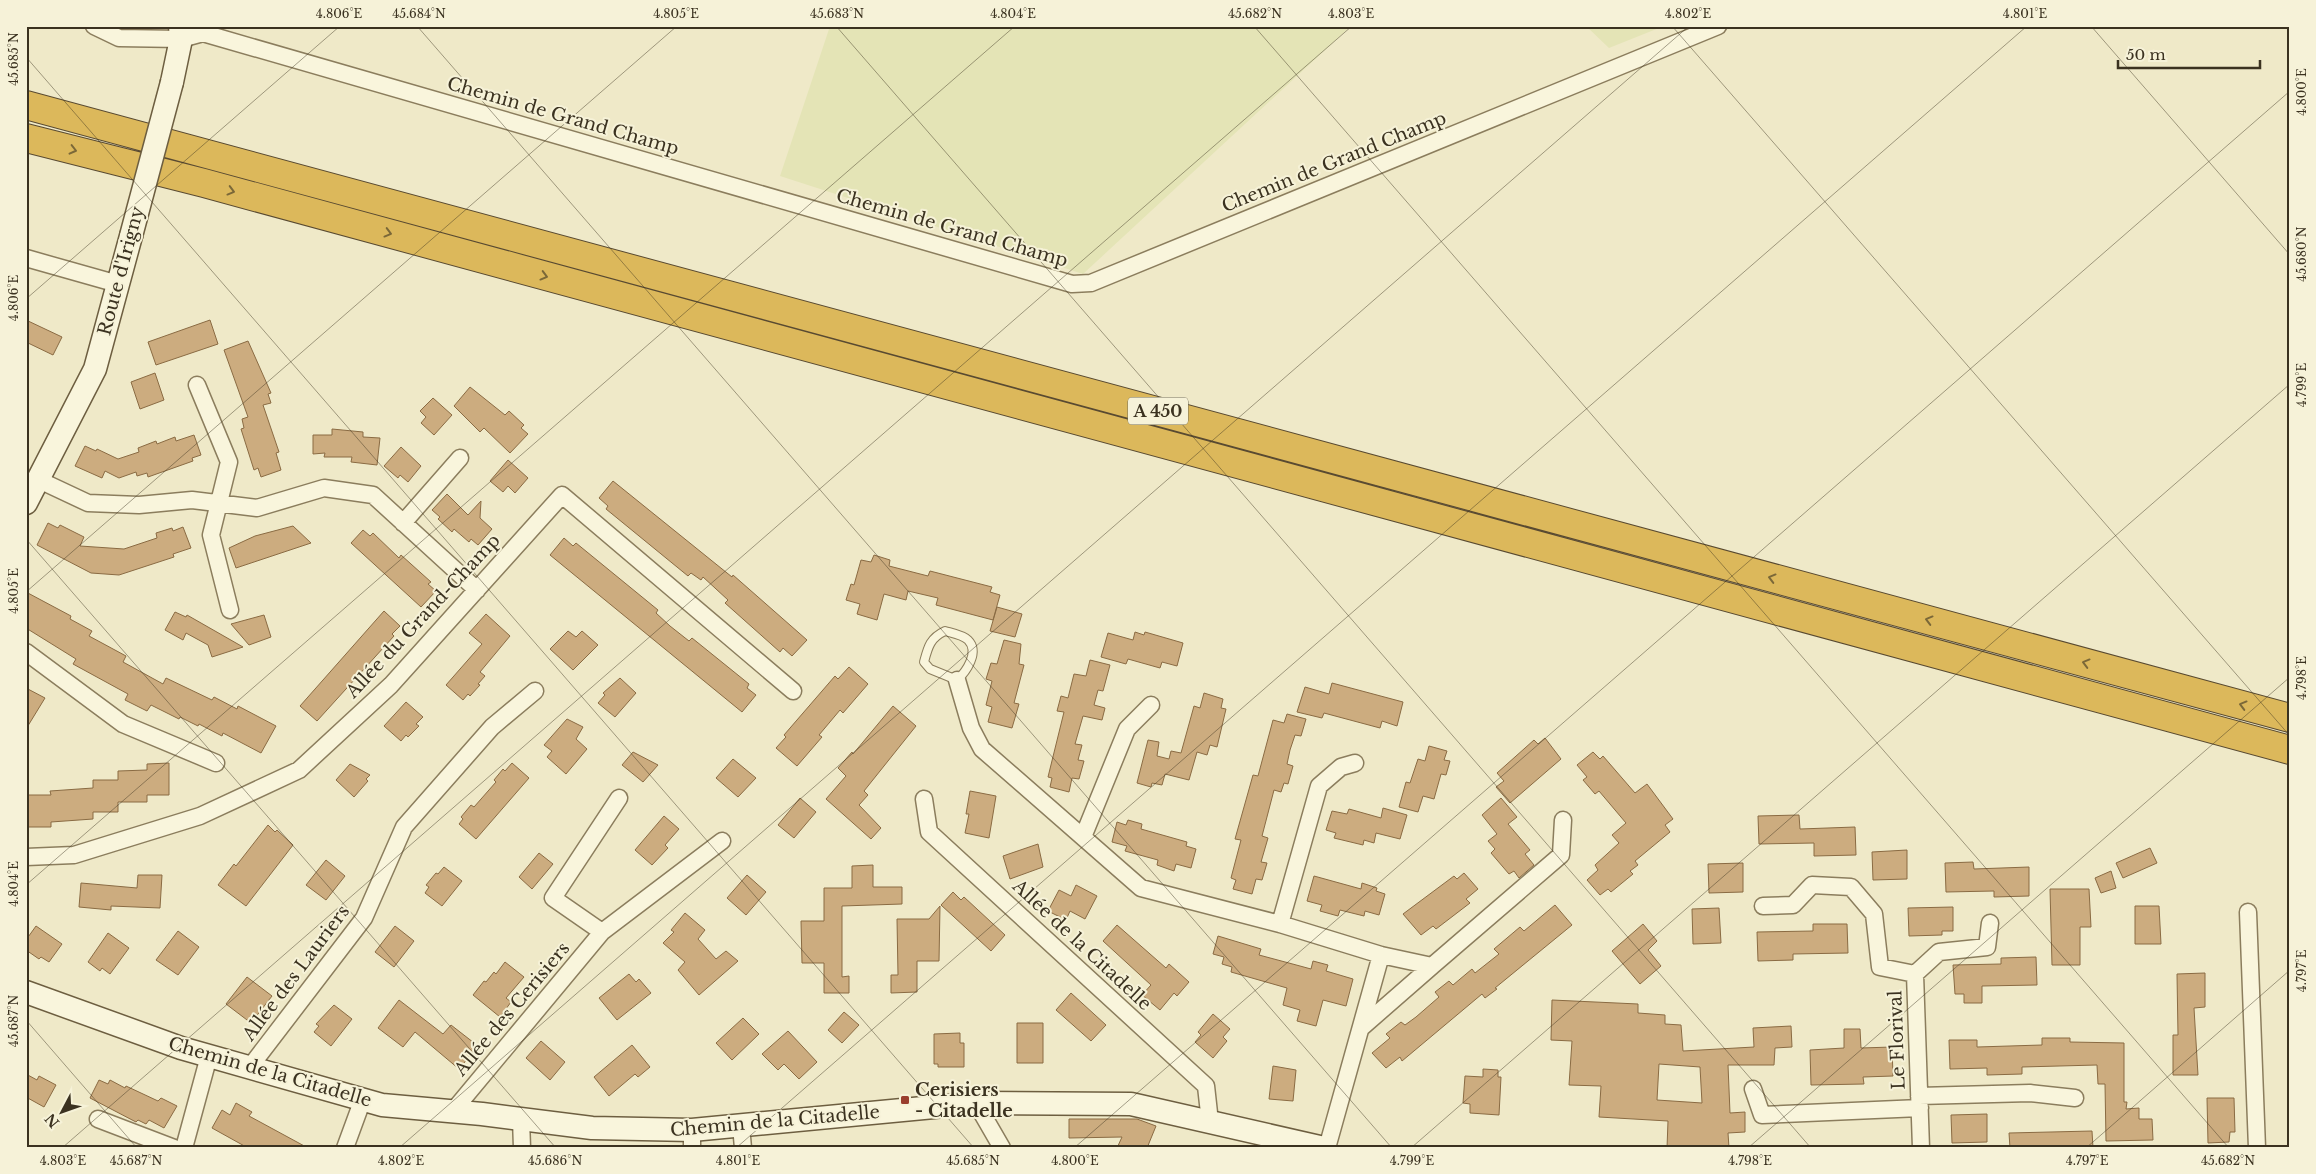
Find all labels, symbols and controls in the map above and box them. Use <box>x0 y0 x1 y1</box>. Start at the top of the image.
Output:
text: 4.806°E <box>316 6 363 21</box>
text: 45.684°N <box>392 6 446 21</box>
text: 4.805°E <box>653 6 699 21</box>
text: 45.683°N <box>810 6 864 21</box>
text: 4.804°E <box>990 6 1036 21</box>
text: 45.682°N <box>1228 6 1282 21</box>
text: 4.803°E <box>1328 6 1374 21</box>
text: 4.802°E <box>1665 6 1711 21</box>
text: 4.801°E <box>2003 6 2047 21</box>
text: 45.685°N <box>6 32 21 86</box>
scale bar <box>2118 38 2261 70</box>
text: 50 m <box>2126 45 2166 64</box>
text: 4.800°E <box>2294 68 2309 116</box>
street label: Chemin de Grand Champ <box>445 72 681 160</box>
street label: Chemin de Grand Champ <box>1219 107 1449 217</box>
one-way arrow <box>69 144 78 155</box>
street label: Chemin de Grand Champ <box>834 184 1070 272</box>
one-way arrow <box>226 185 234 195</box>
street label: Route d'Irigny <box>93 204 149 338</box>
text: 45.680°N <box>2294 226 2309 282</box>
one-way arrow <box>383 228 391 238</box>
one-way arrow <box>540 270 549 281</box>
text: 4.806°E <box>6 274 21 321</box>
text: 4.799°E <box>2294 363 2309 407</box>
road number: A 450 <box>1128 398 1188 424</box>
street label: Allée du Grand-Champ <box>341 529 505 703</box>
text: 4.805°E <box>6 568 21 614</box>
one-way arrow <box>1768 573 1777 584</box>
one-way arrow <box>1925 616 1934 626</box>
text: 4.798°E <box>2294 656 2309 700</box>
one-way arrow <box>2081 658 2090 669</box>
one-way arrow <box>2239 701 2247 711</box>
text: 4.804°E <box>6 861 21 907</box>
street label: Allée de la Citadelle <box>1007 874 1156 1015</box>
street label: Allée des Lauriers <box>237 901 354 1046</box>
street label: Allée des Cerisiers <box>449 938 574 1081</box>
text: 4.797°E <box>2294 949 2309 992</box>
street label: Le Florival <box>1884 990 1910 1090</box>
text: 45.687°N <box>6 994 21 1047</box>
street label: Chemin de la Citadelle <box>166 1032 374 1112</box>
place label: Cerisiers - Citadelle <box>915 1079 1013 1122</box>
north arrow <box>38 1086 88 1136</box>
marker: Cerisiers - Citadelle <box>899 1094 911 1106</box>
street label: Chemin de la Citadelle <box>669 1101 881 1141</box>
text: N <box>41 1110 63 1131</box>
text: 4.803°E <box>40 1153 86 1168</box>
text: 45.687°N <box>110 1153 163 1168</box>
text: 4.802°E <box>378 1153 424 1168</box>
text: 45.686°N <box>528 1153 582 1168</box>
text: 4.801°E <box>716 1153 760 1168</box>
text: 45.685°N <box>946 1153 1000 1168</box>
text: 4.800°E <box>1051 1153 1099 1168</box>
text: 4.799°E <box>1390 1153 1434 1168</box>
text: 4.798°E <box>1728 1153 1772 1168</box>
text: 4.797°E <box>2066 1153 2109 1168</box>
text: 45.682°N <box>2201 1153 2255 1168</box>

